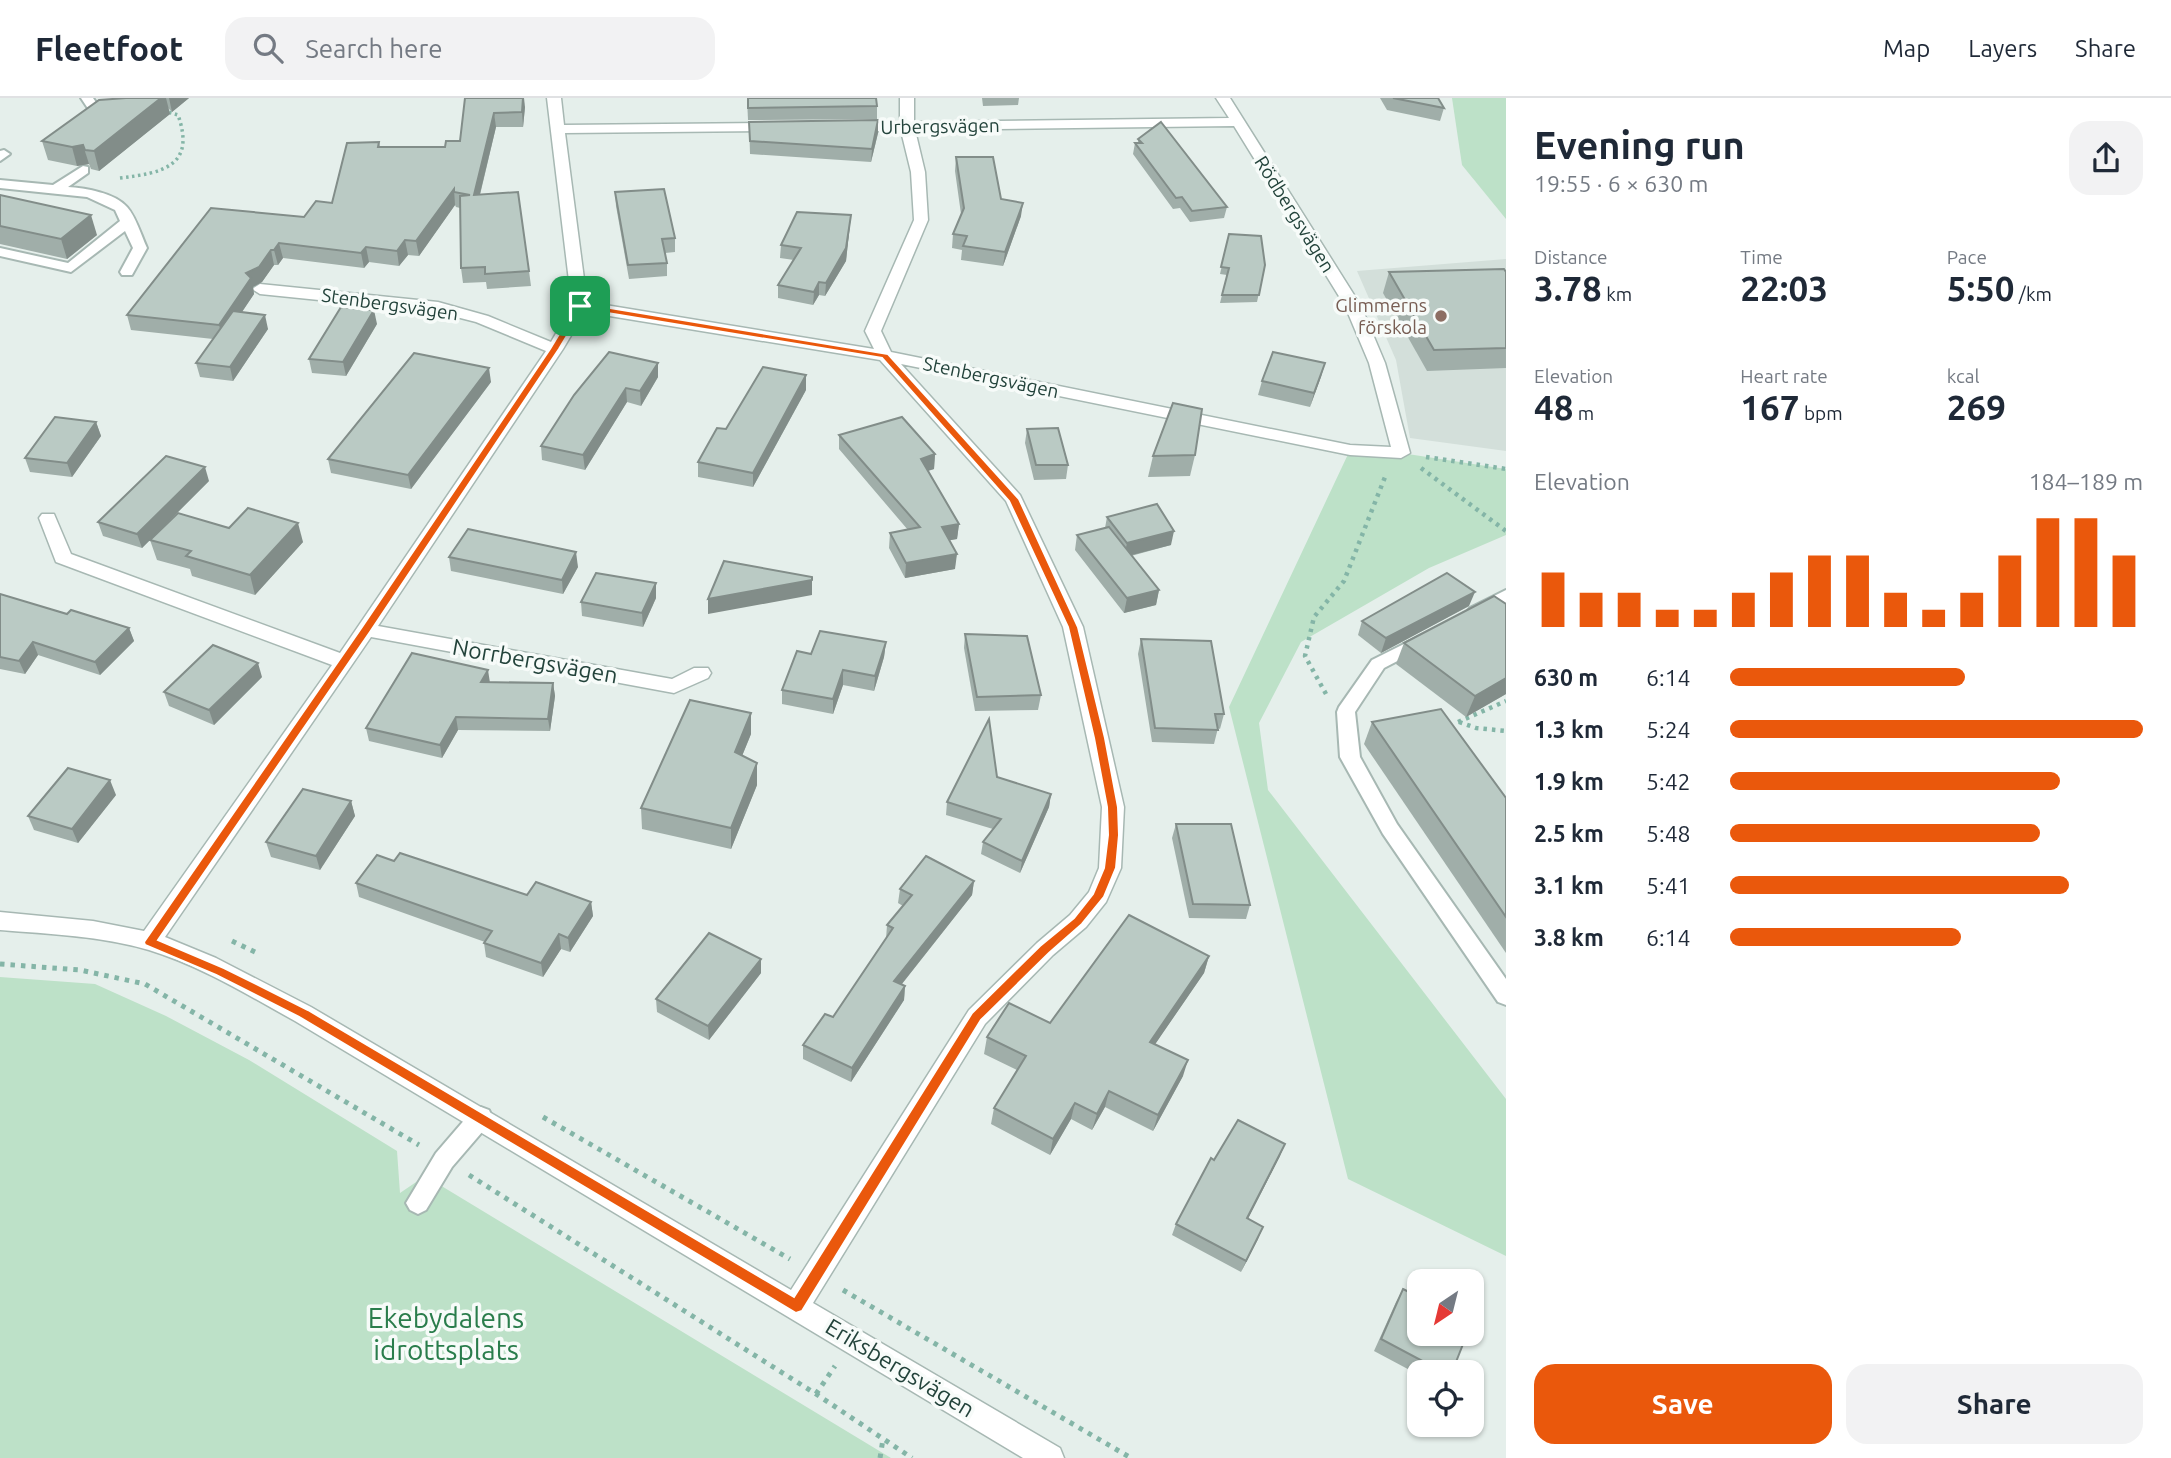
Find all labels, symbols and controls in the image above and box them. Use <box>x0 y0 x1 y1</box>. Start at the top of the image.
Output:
search box <box>225 17 715 80</box>
icon: search <box>249 29 287 67</box>
text: Fleetfoot <box>35 30 183 67</box>
text: Search here <box>305 34 443 63</box>
text: Map <box>1883 35 1930 62</box>
text: Layers <box>1968 35 2037 62</box>
text: Share <box>2075 35 2136 62</box>
street label: Urbergsvägen <box>880 114 1000 138</box>
button: share <box>2069 121 2143 195</box>
text: Evening run <box>1534 124 1745 166</box>
street label: Rödbergsvägen <box>1250 152 1340 276</box>
text: 19:55 · 6 × 630 m <box>1534 171 1708 196</box>
text: Distance <box>1534 246 1608 268</box>
text: Time <box>1740 246 1783 268</box>
text: Pace <box>1947 246 1987 268</box>
text: 3.78 <box>1534 268 1602 308</box>
text: 22:03 <box>1740 268 1828 308</box>
text: 5:50 <box>1947 268 2015 308</box>
pin <box>550 276 610 336</box>
text: km <box>1602 283 1632 305</box>
text: /km <box>2015 283 2052 305</box>
street label: Stenbergsvägen <box>320 284 460 324</box>
icon: arrive <box>561 287 599 325</box>
place label: Glimmerns förskola <box>1335 294 1427 338</box>
marker: Glimmerns förskola <box>1433 308 1449 324</box>
street label: Stenbergsvägen <box>921 352 1061 402</box>
text: Elevation <box>1534 365 1613 387</box>
text: Heart rate <box>1740 365 1828 387</box>
text: kcal <box>1947 365 1979 387</box>
text: 48 <box>1534 387 1573 427</box>
text: 167 <box>1740 387 1800 427</box>
text: 269 <box>1947 387 2006 427</box>
text: m <box>1573 402 1594 424</box>
text: bpm <box>1800 402 1843 424</box>
text: Elevation <box>1534 469 1630 494</box>
text: 184–189 m <box>2029 469 2143 494</box>
street label: Norrbergsvägen <box>450 634 620 687</box>
text: 630 m <box>1534 665 1598 690</box>
text: 6:14 <box>1646 665 1691 690</box>
text: 1.3 km <box>1534 717 1604 742</box>
text: 5:24 <box>1646 717 1691 742</box>
text: 1.9 km <box>1534 769 1604 794</box>
text: 5:42 <box>1646 769 1691 794</box>
text: 2.5 km <box>1534 821 1604 846</box>
text: 5:48 <box>1646 821 1691 846</box>
text: 3.1 km <box>1534 873 1604 898</box>
text: 5:41 <box>1646 873 1691 898</box>
text: 3.8 km <box>1534 925 1604 950</box>
text: 6:14 <box>1646 925 1691 950</box>
north arrow <box>1407 1269 1484 1346</box>
map controls <box>1407 1269 1484 1437</box>
park label: Ekebydalens idrottsplats <box>368 1302 524 1365</box>
street label: Eriksbergsvägen <box>821 1313 979 1422</box>
button: locate <box>1407 1360 1484 1437</box>
button: Save <box>1534 1364 1832 1444</box>
button: Share <box>1846 1364 2143 1444</box>

